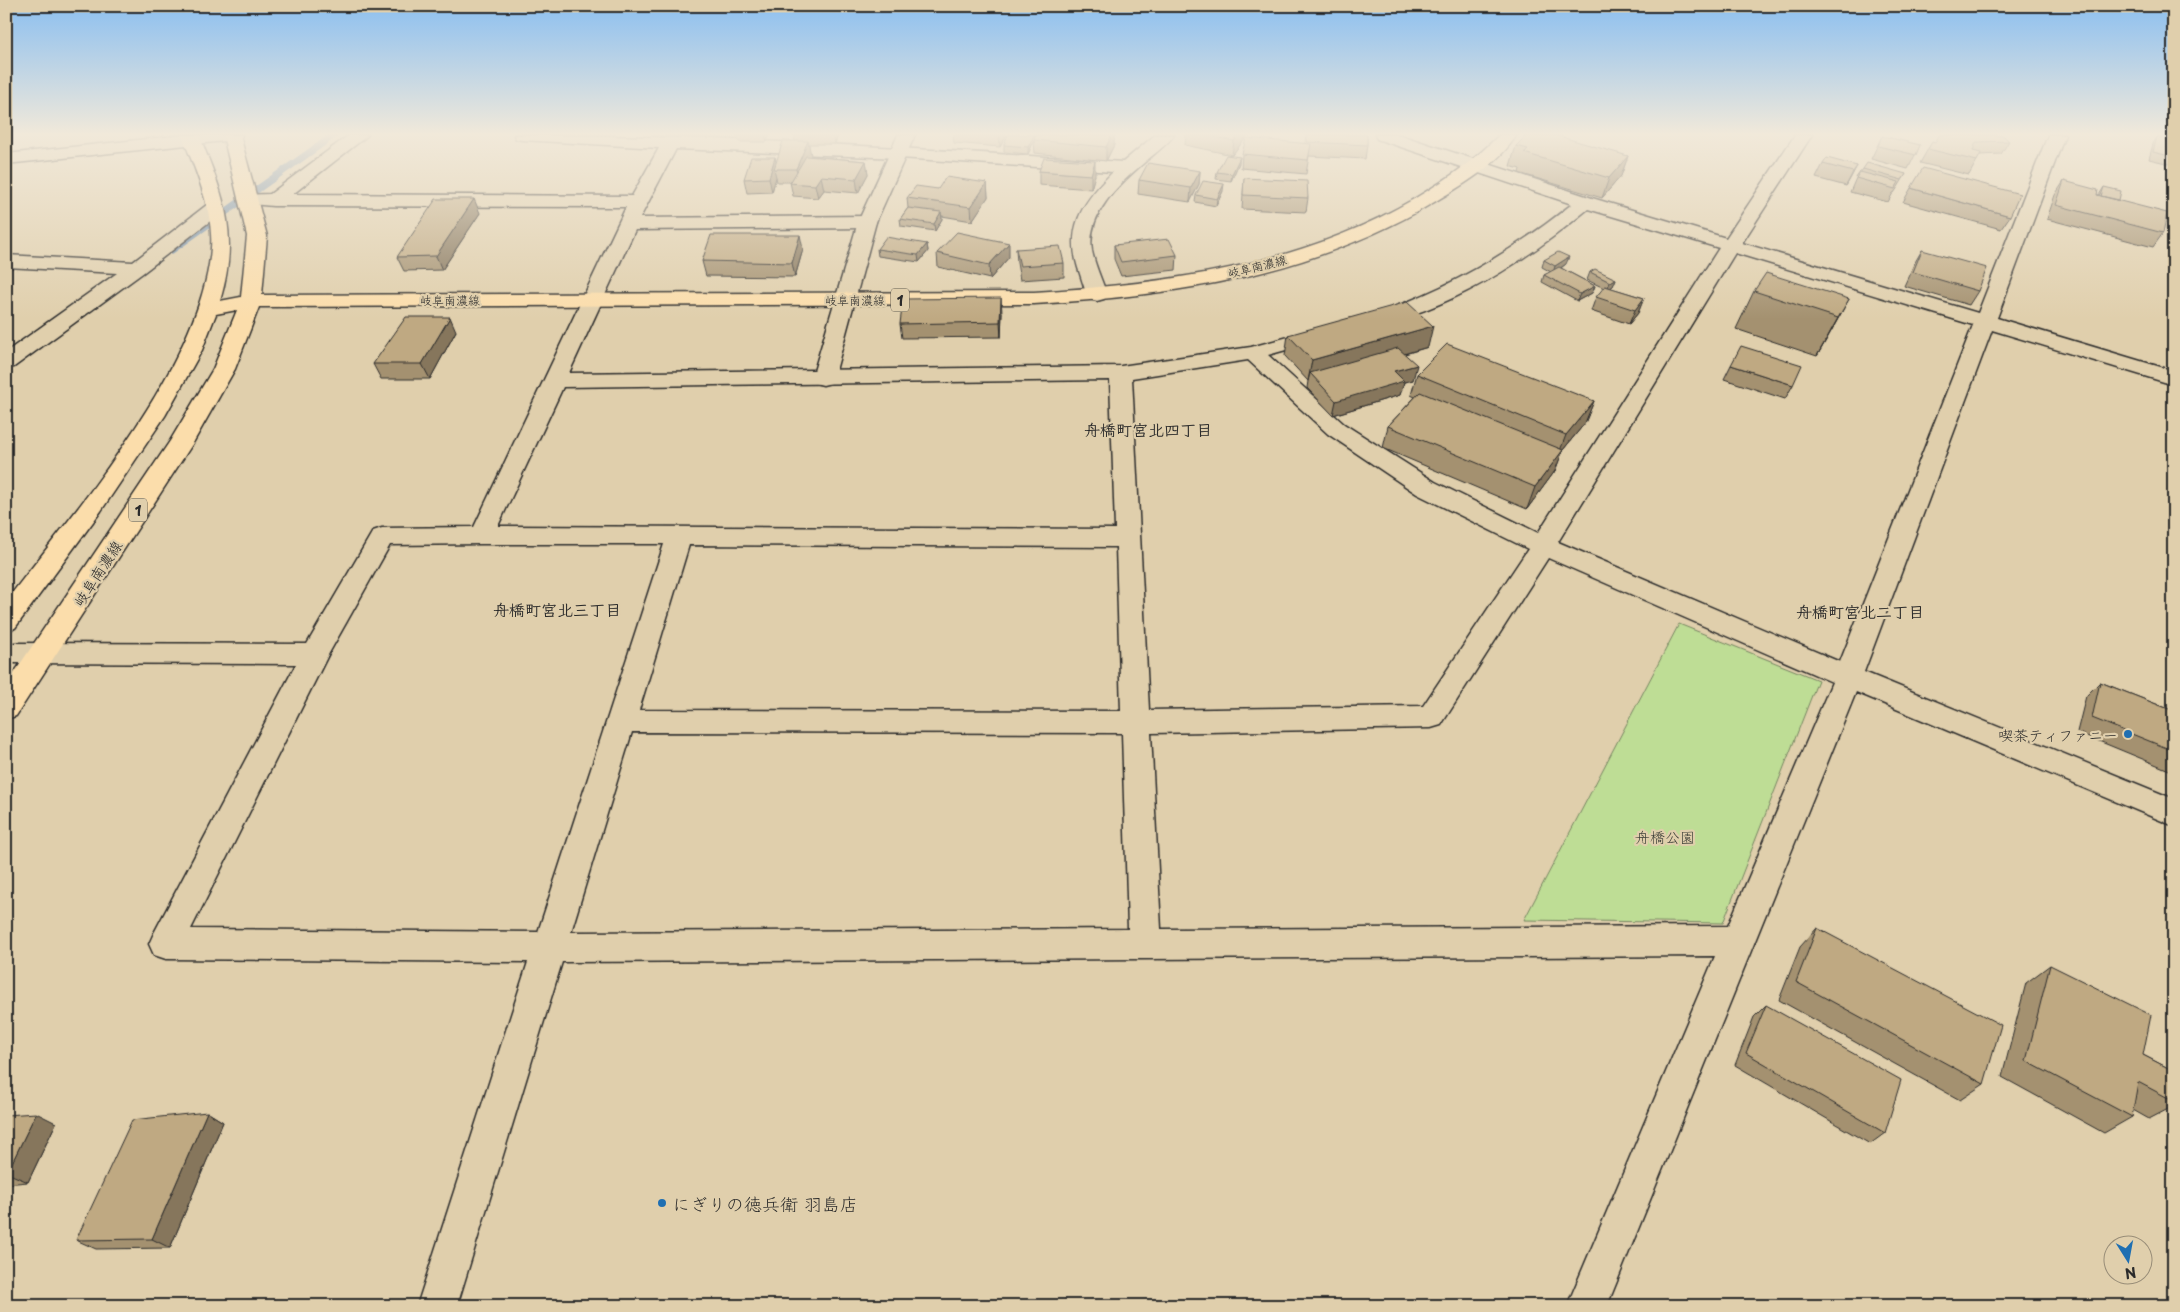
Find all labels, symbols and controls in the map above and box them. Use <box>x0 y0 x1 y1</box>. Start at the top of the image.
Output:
street label: 岐阜南濃線 <box>1226 250 1288 282</box>
road number: 1 <box>891 288 909 312</box>
street label: 岐阜南濃線 <box>420 291 480 309</box>
street label: 岐阜南濃線 <box>825 291 885 309</box>
district label: 舟橋町宮北四丁目 <box>1084 417 1212 441</box>
road number: 1 <box>129 498 147 522</box>
street label: 岐阜南濃線 <box>67 535 127 611</box>
district label: 舟橋町宮北三丁目 <box>493 597 621 621</box>
district label: 舟橋町宮北二丁目 <box>1796 599 1924 623</box>
place label: 喫茶ティファニー <box>1998 723 2118 746</box>
marker: 喫茶ティファニー <box>2122 728 2134 740</box>
park label: 舟橋公園 <box>1635 825 1695 848</box>
place label: にぎりの徳兵衛 羽島店 <box>672 1190 858 1217</box>
marker: にぎりの徳兵衛 羽島店 <box>656 1197 668 1209</box>
north arrow <box>2102 1234 2152 1284</box>
text: N <box>2123 1262 2138 1285</box>

